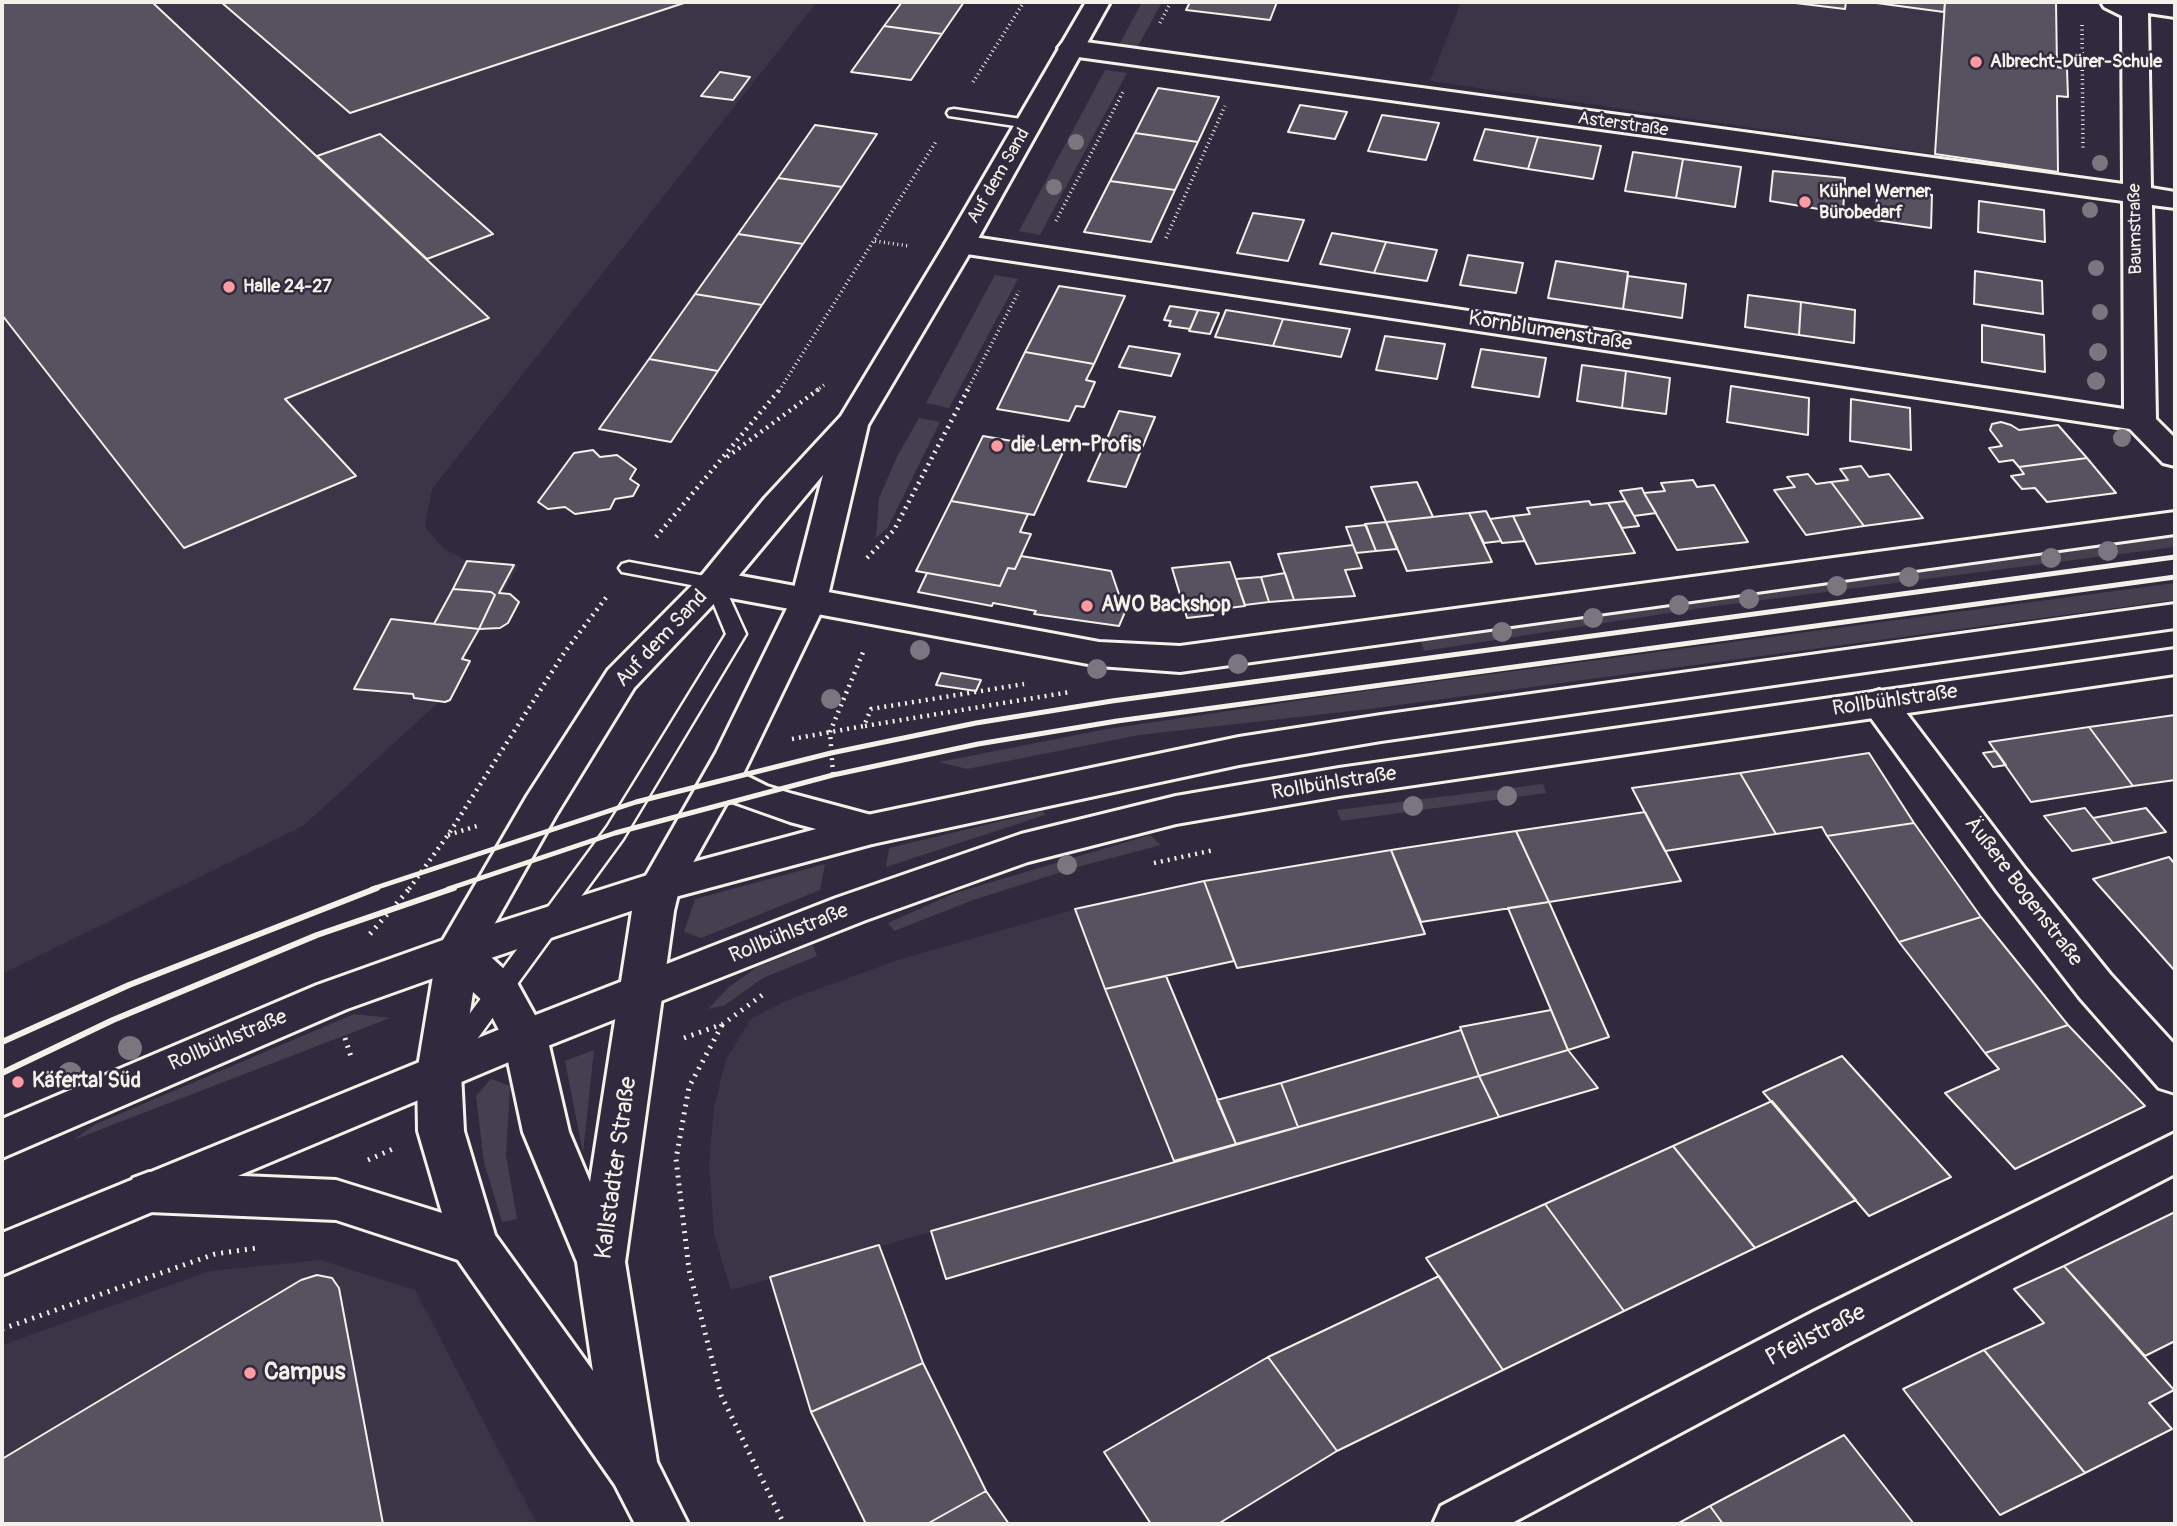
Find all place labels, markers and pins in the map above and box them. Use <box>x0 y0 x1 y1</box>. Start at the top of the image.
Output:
place label: Albrecht-Dürer-Schule <box>1990 51 2162 73</box>
marker: Albrecht-Dürer-Schule <box>1968 54 1984 70</box>
place label: Kühnel Werner Bürobedarf <box>1819 181 1931 224</box>
marker: Kühnel Werner Bürobedarf <box>1797 194 1813 210</box>
place label: Halle 24-27 <box>243 276 332 298</box>
marker: Halle 24-27 <box>221 279 237 295</box>
place label: die Lern-Profis <box>1011 433 1141 459</box>
marker: die Lern-Profis <box>989 438 1005 454</box>
place label: AWO Backshop <box>1101 593 1231 619</box>
marker: AWO Backshop <box>1079 598 1095 614</box>
place label: Käfertal Süd <box>32 1069 141 1095</box>
marker: Käfertal Süd <box>10 1074 26 1090</box>
place label: Campus <box>264 1359 345 1387</box>
marker: Campus <box>242 1365 258 1381</box>

